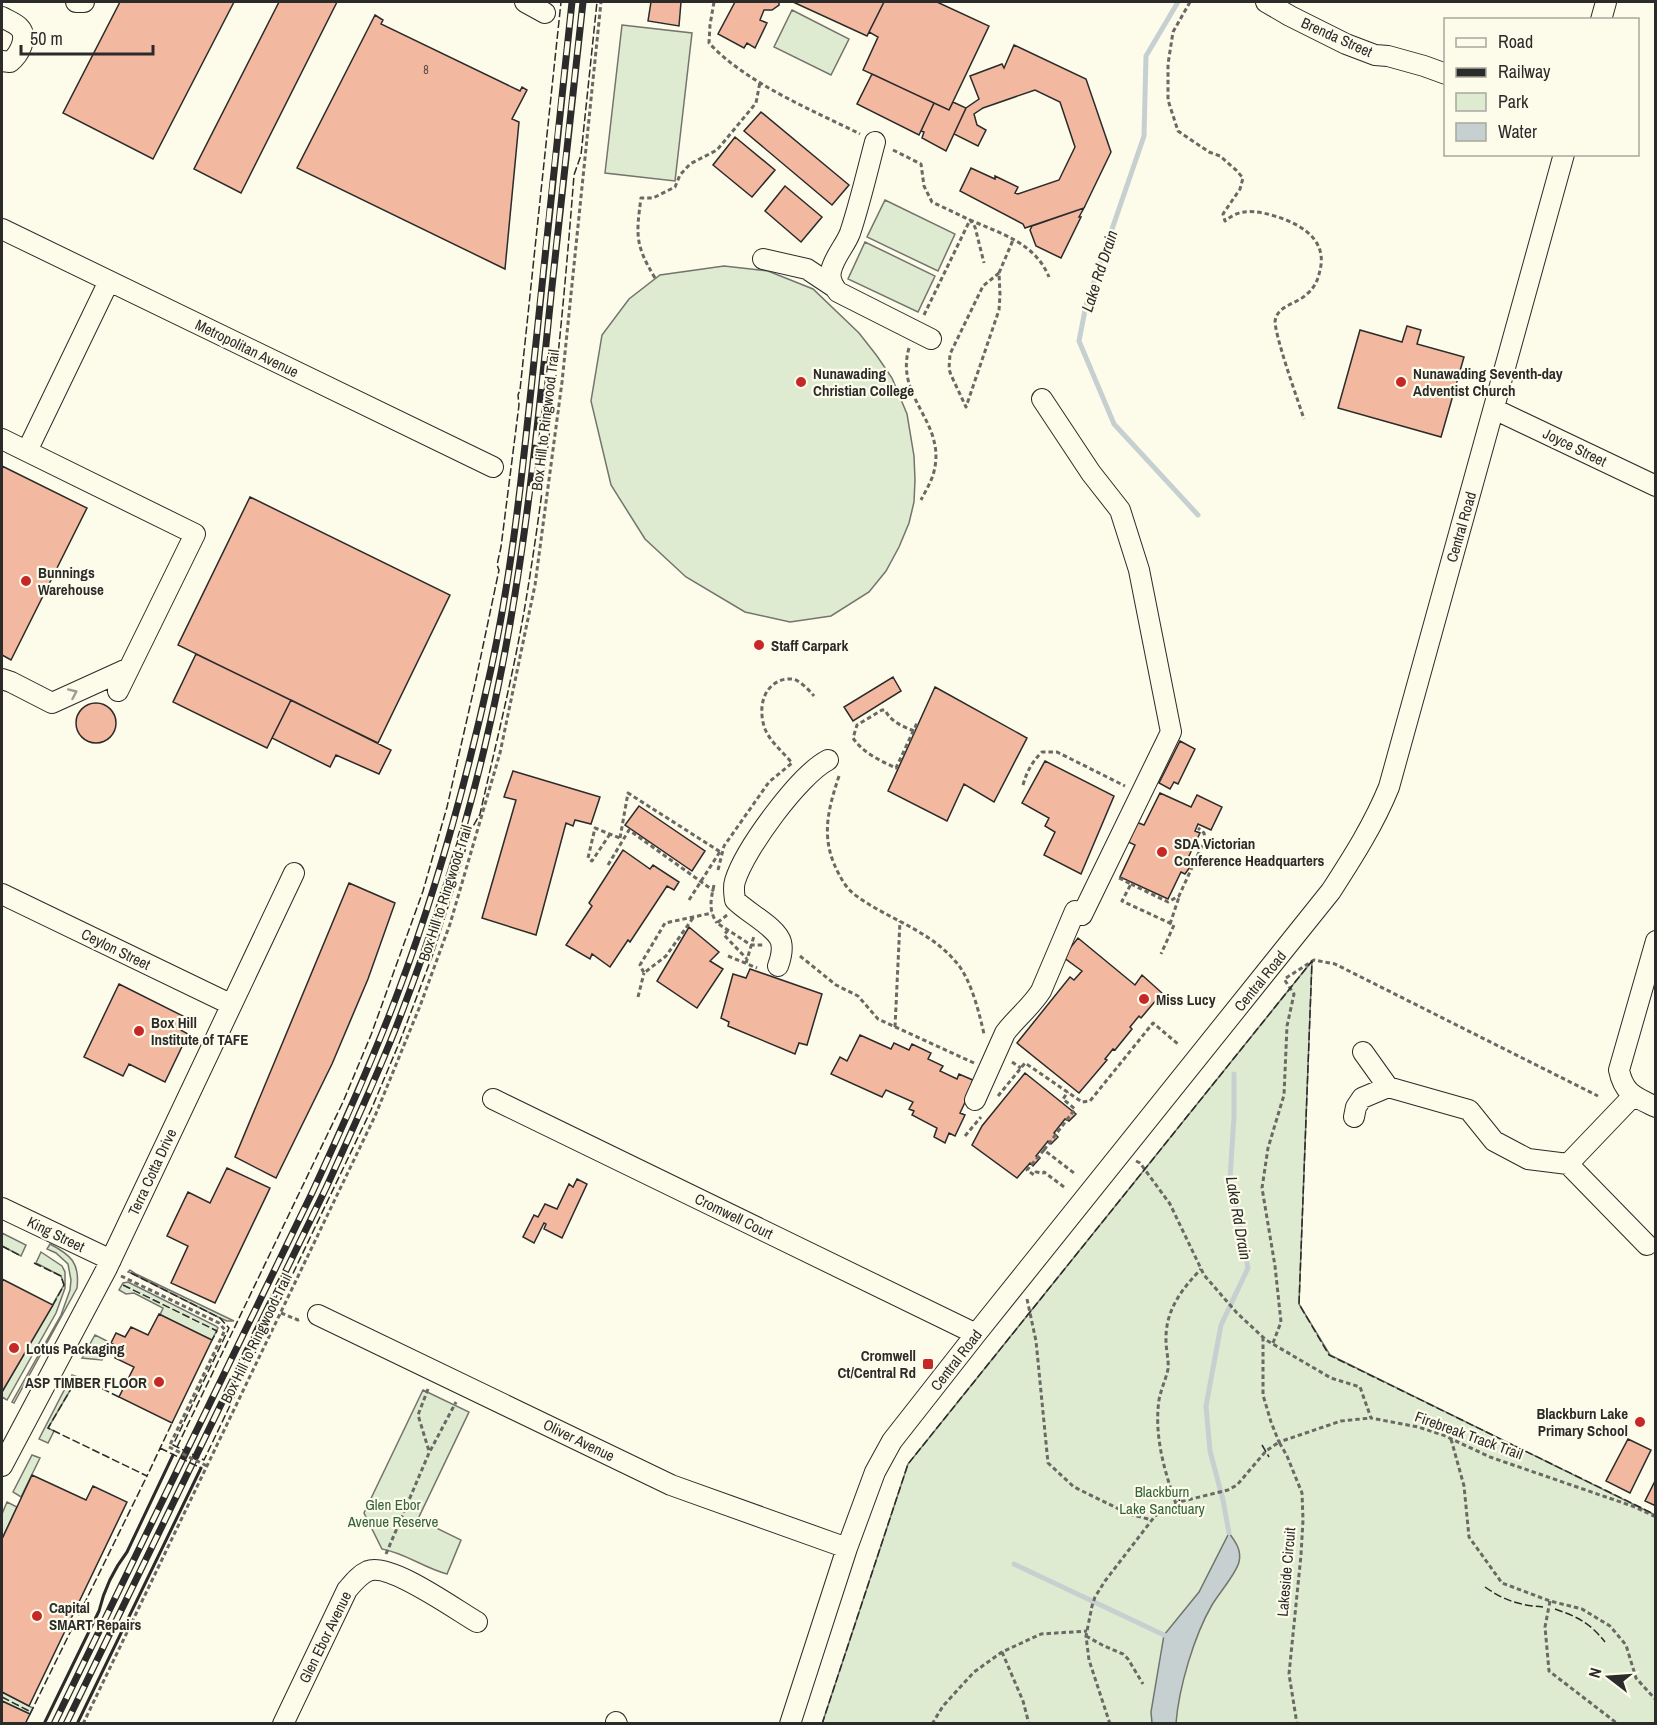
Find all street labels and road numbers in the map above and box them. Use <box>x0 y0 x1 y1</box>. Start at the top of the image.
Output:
street label: Brenda Street <box>1298 12 1376 62</box>
street label: Metropolitan Avenue <box>192 314 302 382</box>
street label: Box Hill to Ringwood Trail <box>526 348 564 492</box>
street label: Joyce Street <box>1540 423 1611 472</box>
street label: Central Road <box>1441 489 1481 565</box>
street label: Box Hill to Ringwood Trail <box>413 822 477 964</box>
street label: Ceylon Street <box>78 923 155 975</box>
street label: Central Road <box>1229 946 1291 1016</box>
street label: Terra Cotta Drive <box>123 1125 181 1219</box>
street label: Cromwell Court <box>691 1188 777 1244</box>
street label: King Street <box>24 1211 89 1257</box>
street label: Box Hill to Ringwood Trail <box>215 1269 297 1407</box>
street label: Central Road <box>925 1325 987 1395</box>
street label: Firebreak Track Trail <box>1412 1406 1526 1464</box>
street label: Oliver Avenue <box>540 1414 618 1466</box>
street label: Lakeside Circuit <box>1272 1526 1300 1618</box>
street label: Glen Ebor Avenue <box>294 1587 356 1686</box>

